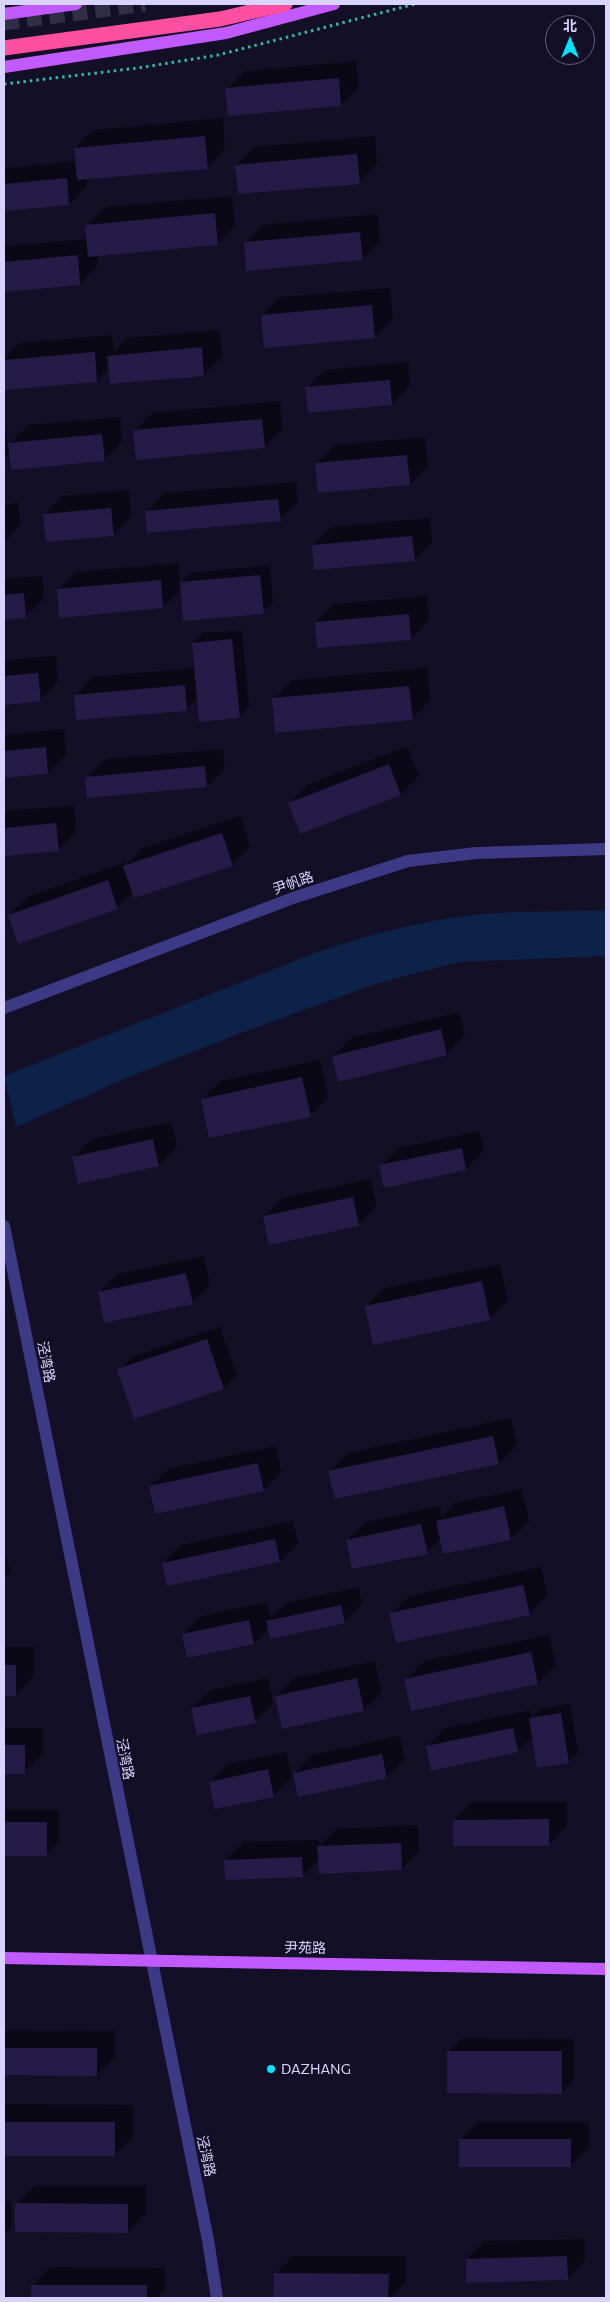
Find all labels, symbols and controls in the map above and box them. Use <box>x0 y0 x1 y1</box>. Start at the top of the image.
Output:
north arrow <box>545 15 595 65</box>
text: 北 <box>563 17 577 34</box>
street label: 尹帆路 <box>270 868 316 898</box>
street label: 泾湾路 <box>34 1340 58 1384</box>
street label: 泾湾路 <box>113 1737 137 1781</box>
street label: 尹苑路 <box>284 1939 326 1957</box>
place label: DAZHANG <box>281 2061 351 2077</box>
marker: DAZHANG <box>265 2063 277 2075</box>
street label: 泾湾路 <box>193 2134 219 2178</box>

